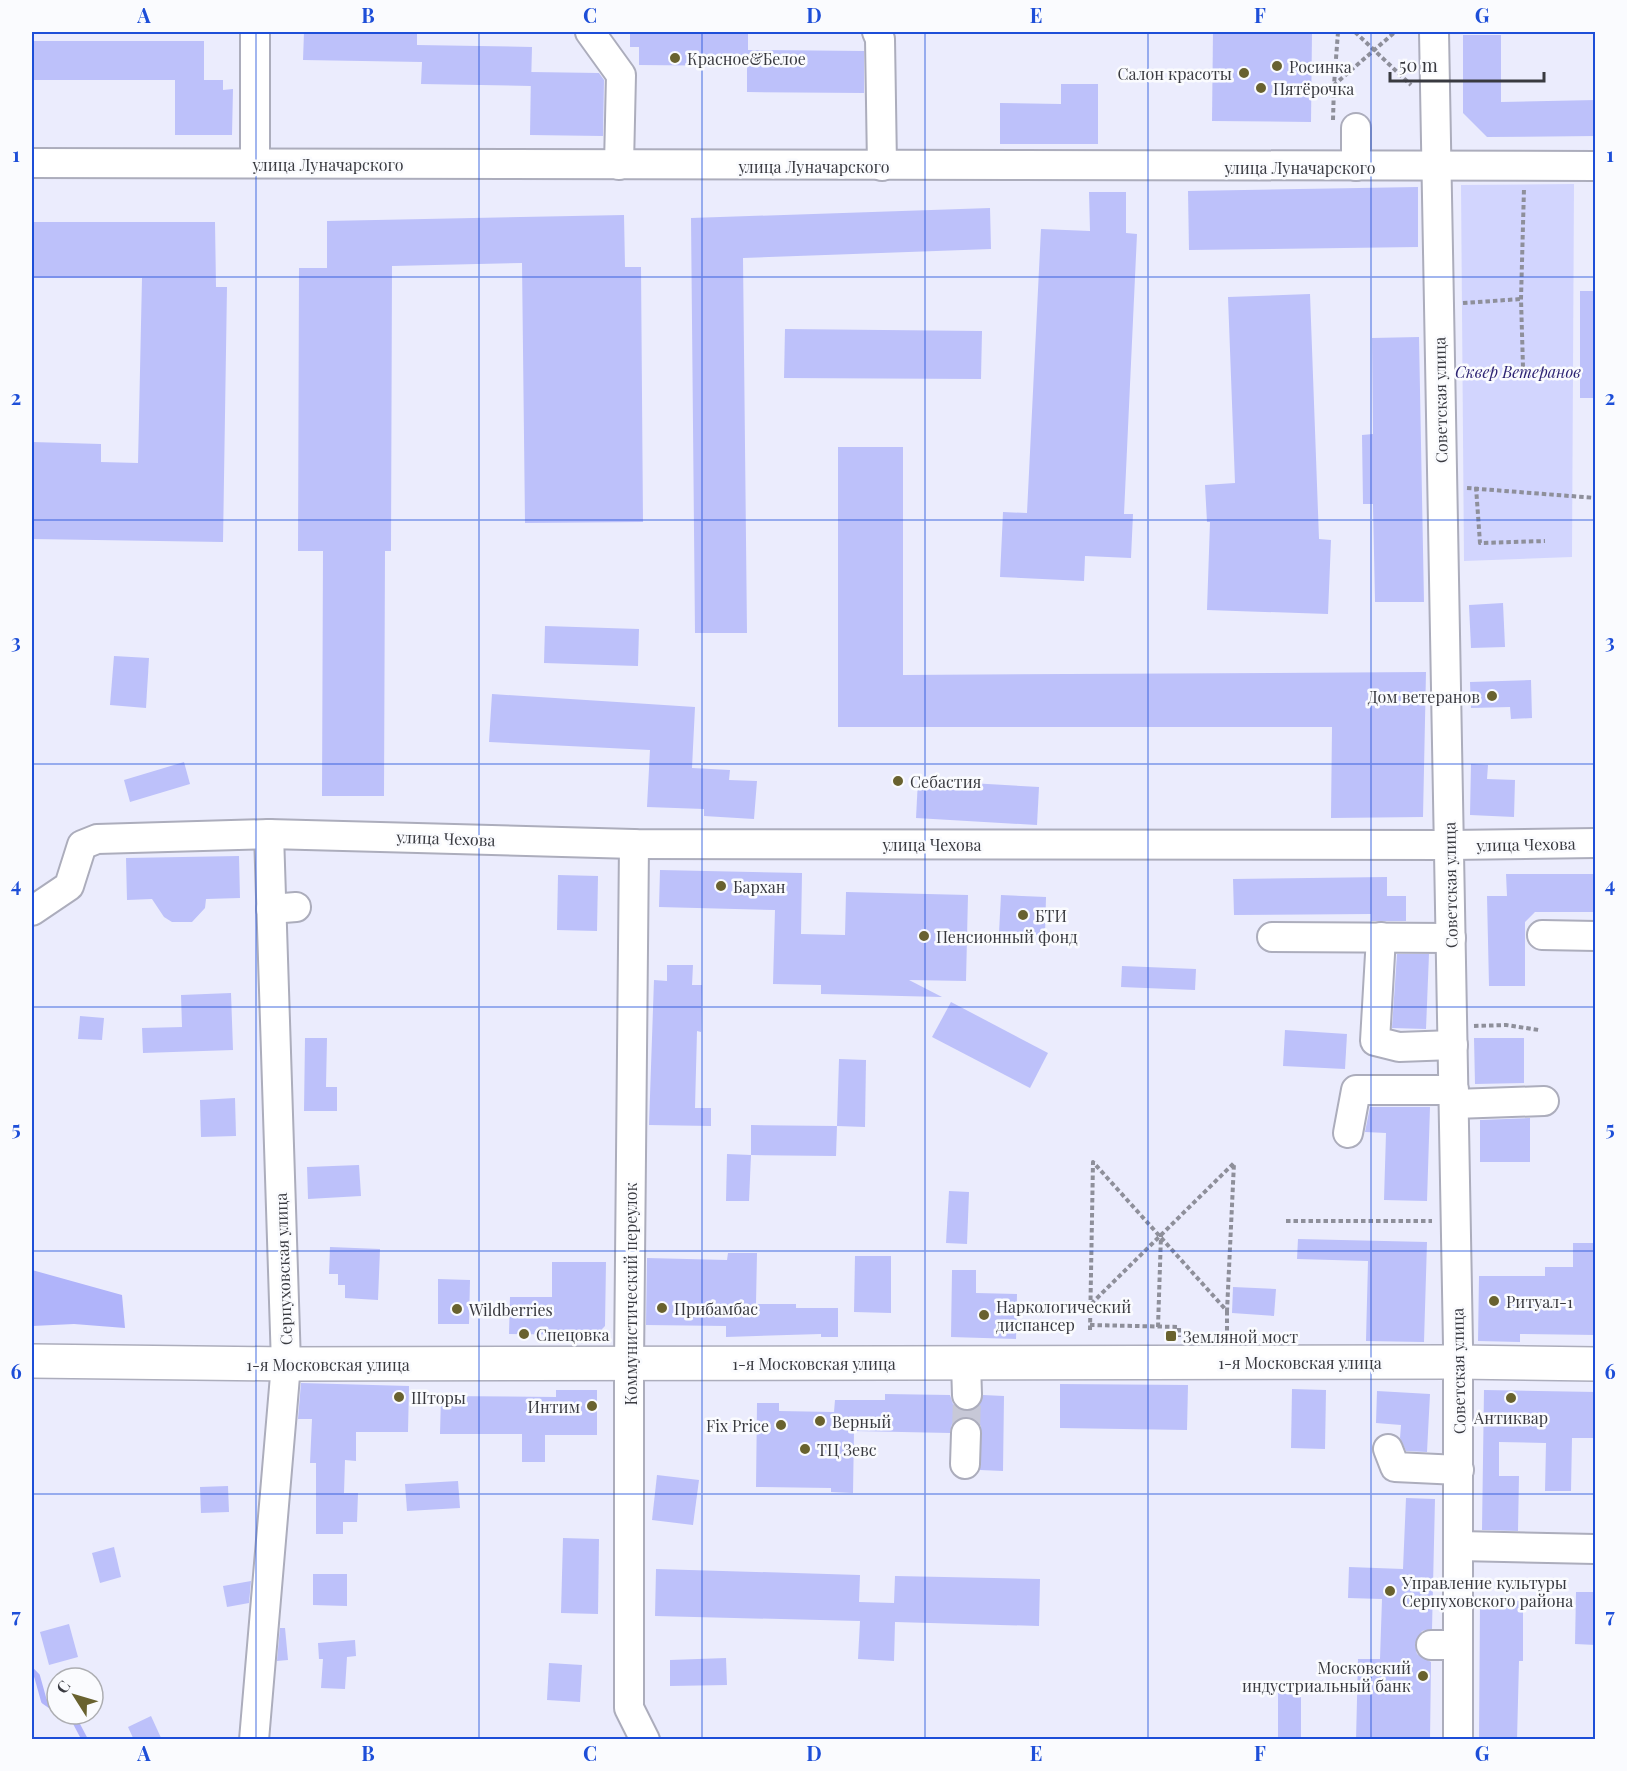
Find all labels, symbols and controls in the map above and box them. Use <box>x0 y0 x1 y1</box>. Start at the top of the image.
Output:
text: A <box>136 1 151 28</box>
text: B <box>361 1 375 28</box>
text: C <box>583 1 597 28</box>
text: D <box>806 1 822 28</box>
text: E <box>1030 1 1042 28</box>
text: F <box>1254 1 1266 28</box>
text: G <box>1475 1 1490 28</box>
scale bar <box>1390 45 1544 83</box>
place label: Красное&Белое <box>687 48 806 69</box>
marker: Красное&Белое <box>668 51 682 65</box>
text: 50 m <box>1399 53 1438 77</box>
place label: Росинка <box>1289 56 1352 77</box>
marker: Росинка <box>1270 59 1284 73</box>
place label: Салон красоты <box>1118 63 1232 84</box>
marker: Салон красоты <box>1237 66 1251 80</box>
place label: Пятёрочка <box>1273 78 1354 99</box>
marker: Пятёрочка <box>1254 81 1268 95</box>
text: 1 <box>12 140 20 167</box>
text: 1 <box>1606 140 1614 167</box>
street label: улица Луначарского <box>251 154 404 175</box>
street label: улица Луначарского <box>737 156 890 177</box>
street label: улица Луначарского <box>1223 157 1376 178</box>
street label: Советская улица <box>1428 337 1452 463</box>
park label: Сквер Ветеранов <box>1455 361 1581 382</box>
text: 2 <box>11 383 21 410</box>
text: 2 <box>1605 383 1615 410</box>
text: 3 <box>11 627 21 654</box>
text: 3 <box>1605 627 1615 654</box>
place label: Дом ветеранов <box>1368 686 1480 707</box>
marker: Дом ветеранов <box>1485 689 1499 703</box>
place label: Себастия <box>910 771 982 792</box>
marker: Себастия <box>891 774 905 788</box>
street label: Советская улица <box>1438 822 1462 948</box>
street label: улица Чехова <box>395 826 496 850</box>
street label: улица Чехова <box>1475 833 1576 855</box>
street label: улица Чехова <box>881 834 982 855</box>
text: 4 <box>11 870 21 897</box>
text: 4 <box>1605 870 1615 897</box>
place label: Бархан <box>733 876 786 897</box>
marker: Бархан <box>714 879 728 893</box>
place label: БТИ <box>1035 905 1067 926</box>
marker: БТИ <box>1016 908 1030 922</box>
place label: Пенсионный фонд <box>936 926 1078 947</box>
marker: Пенсионный фонд <box>917 929 931 943</box>
text: 5 <box>11 1114 21 1141</box>
text: 5 <box>1605 1114 1615 1141</box>
street label: Коммунистический переулок <box>620 1182 641 1406</box>
street label: Серпуховская улица <box>270 1192 296 1346</box>
place label: Ритуал-1 <box>1506 1291 1573 1312</box>
marker: Ритуал-1 <box>1487 1294 1501 1308</box>
place label: Наркологический диспансер <box>996 1296 1131 1335</box>
place label: Прибамбас <box>674 1298 758 1319</box>
place label: Wildberries <box>468 1299 553 1320</box>
marker: Прибамбас <box>655 1301 669 1315</box>
marker: Wildberries <box>450 1302 464 1316</box>
marker: Наркологический диспансер <box>977 1308 991 1322</box>
street label: Советская улица <box>1446 1308 1470 1434</box>
place label: Спецовка <box>536 1324 609 1345</box>
place label: Земляной мост <box>1183 1326 1298 1347</box>
marker: Спецовка <box>517 1327 531 1341</box>
marker: Земляной мост <box>1164 1329 1178 1343</box>
street label: 1-я Московская улица <box>1218 1352 1382 1373</box>
street label: 1-я Московская улица <box>732 1353 896 1374</box>
street label: 1-я Московская улица <box>246 1354 410 1375</box>
text: 6 <box>10 1357 22 1384</box>
text: 6 <box>1604 1357 1616 1384</box>
place label: Шторы <box>411 1387 466 1408</box>
marker: Шторы <box>392 1390 406 1404</box>
marker: Антиквар <box>1504 1391 1518 1405</box>
place label: Интим <box>528 1396 580 1417</box>
marker: Интим <box>585 1399 599 1413</box>
place label: Антиквар <box>1473 1407 1548 1428</box>
place label: Верный <box>832 1411 891 1432</box>
marker: Верный <box>813 1414 827 1428</box>
place label: Fix Price <box>706 1415 769 1436</box>
marker: Fix Price <box>774 1418 788 1432</box>
place label: ТЦ Зевс <box>817 1439 877 1460</box>
marker: ТЦ Зевс <box>798 1442 812 1456</box>
place label: Управление культуры Серпуховского района <box>1401 1572 1573 1611</box>
marker: Управление культуры Серпуховского района <box>1383 1584 1397 1598</box>
text: 7 <box>11 1601 21 1628</box>
text: 7 <box>1605 1601 1615 1628</box>
place label: Московский индустриальный банк <box>1242 1657 1411 1696</box>
north arrow <box>45 1666 105 1726</box>
marker: Московский индустриальный банк <box>1416 1669 1430 1683</box>
text: С <box>51 1676 74 1697</box>
text: A <box>136 1739 151 1766</box>
text: B <box>361 1739 375 1766</box>
text: C <box>583 1739 597 1766</box>
text: D <box>806 1739 822 1766</box>
text: E <box>1030 1739 1042 1766</box>
text: F <box>1254 1739 1266 1766</box>
text: G <box>1475 1739 1490 1766</box>

